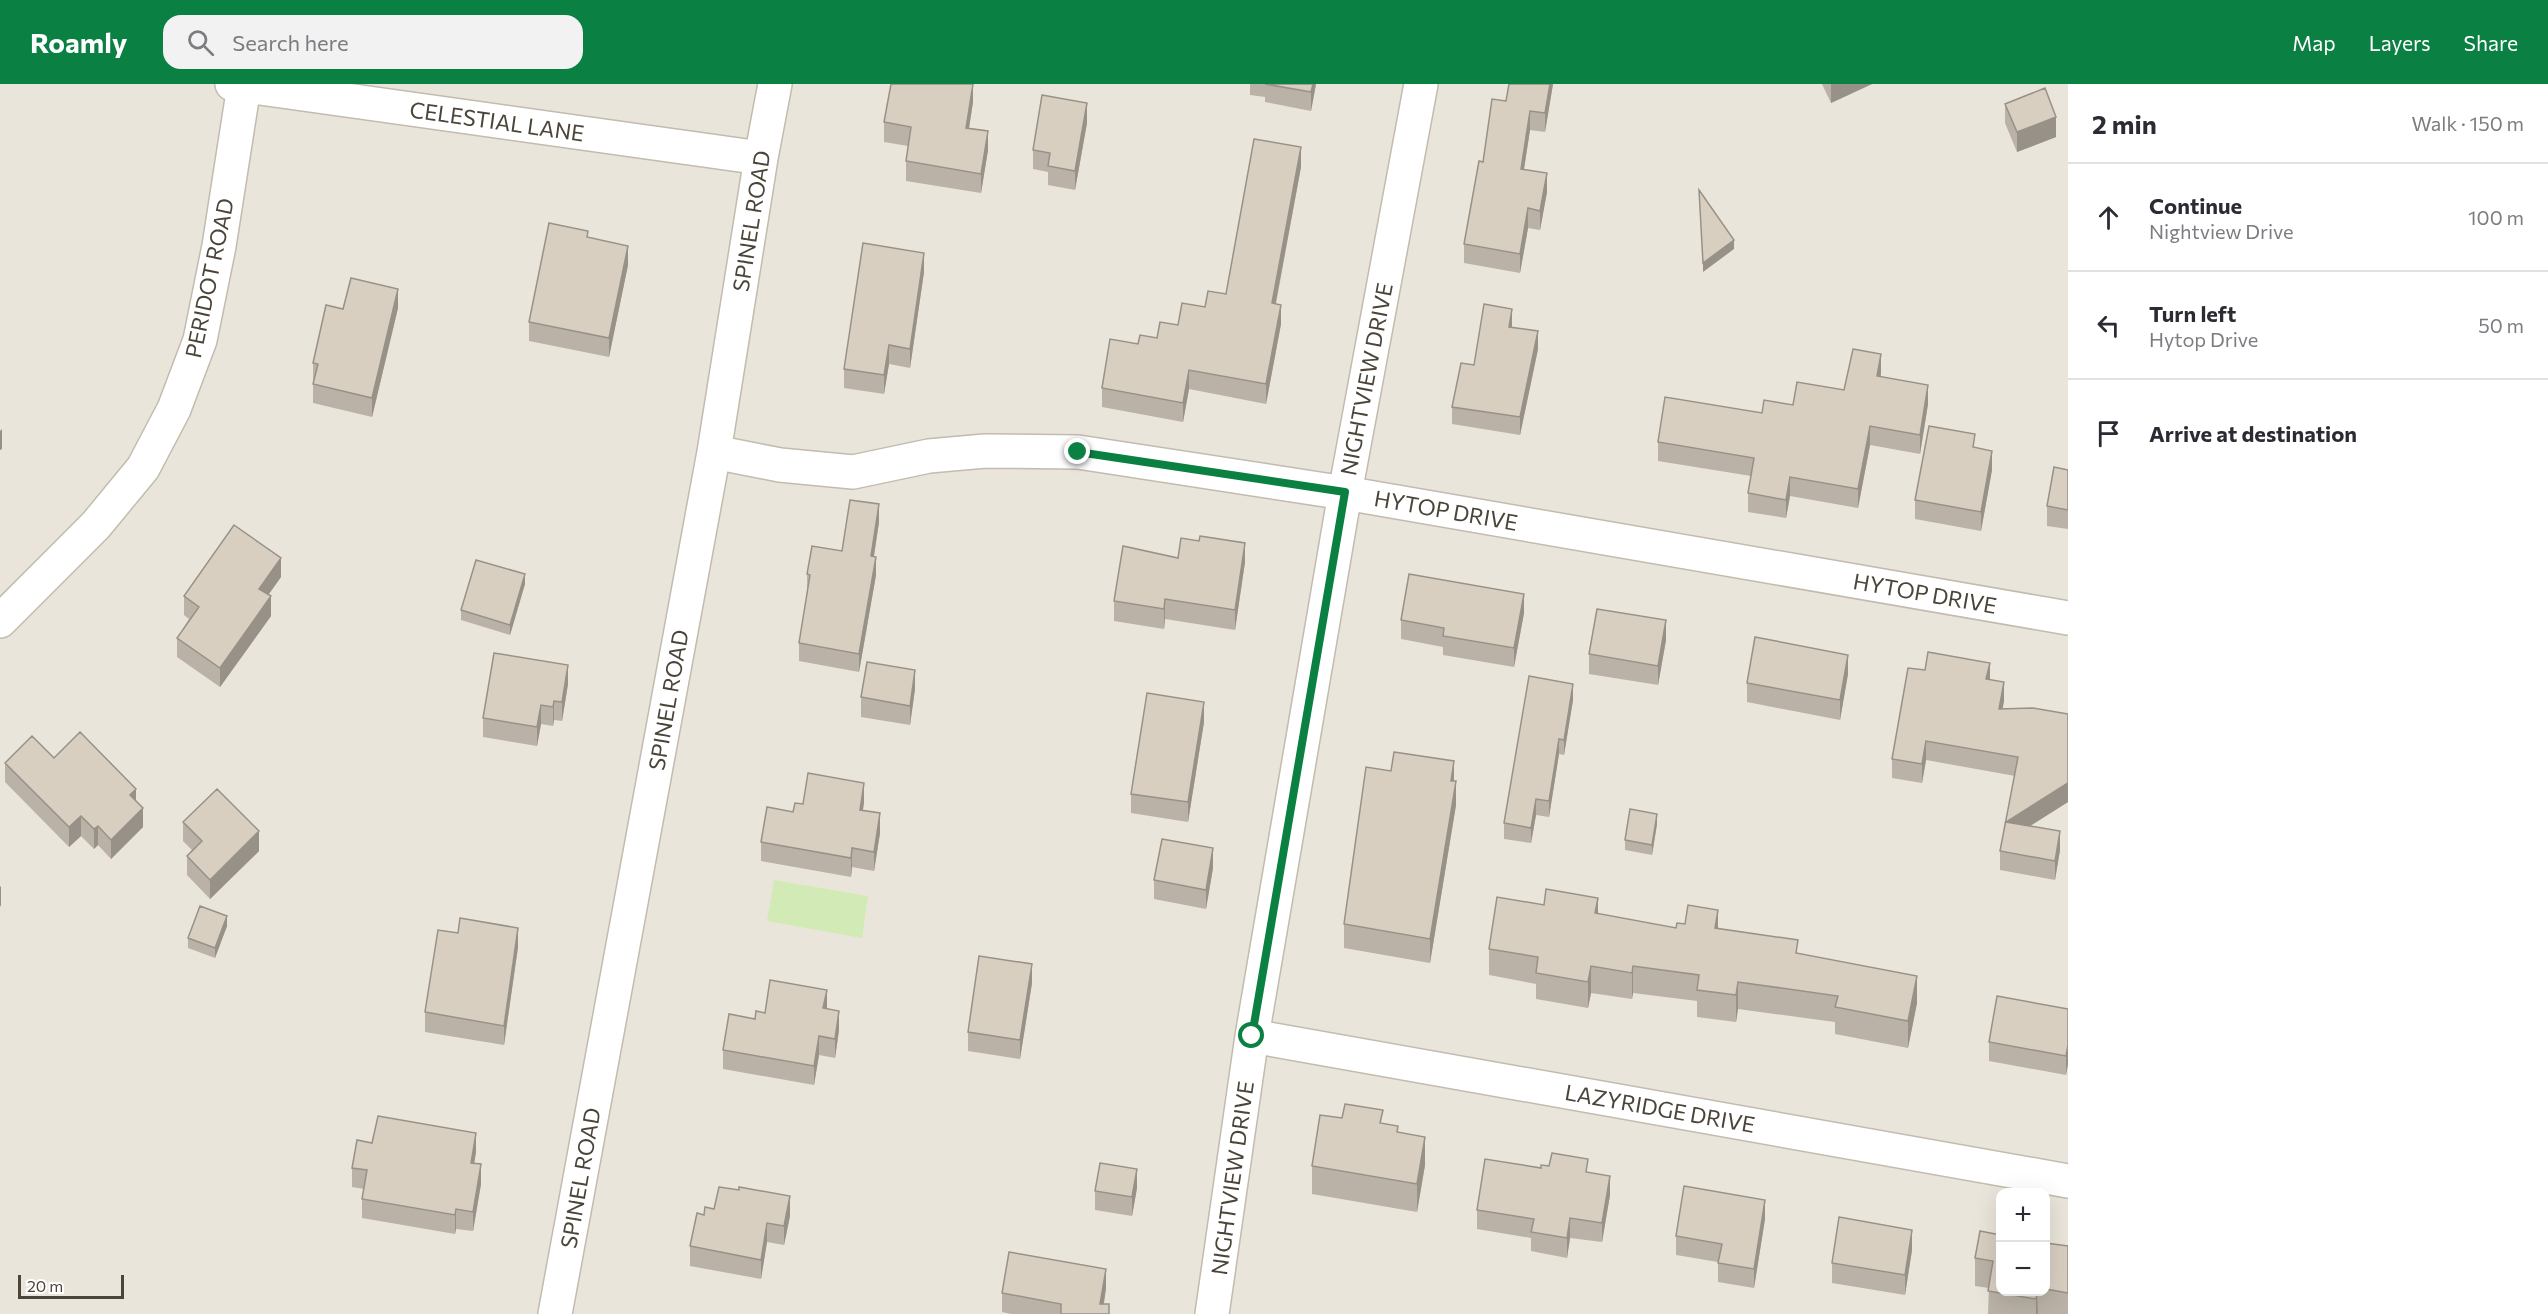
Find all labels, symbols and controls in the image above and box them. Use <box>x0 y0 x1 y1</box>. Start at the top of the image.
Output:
search box <box>163 15 583 69</box>
text: Roamly <box>30 25 127 59</box>
icon: search <box>184 26 217 59</box>
text: Search here <box>232 29 349 56</box>
text: Map <box>2292 30 2336 55</box>
text: Layers <box>2369 30 2431 55</box>
text: Share <box>2464 30 2518 55</box>
street label: CELESTIAL LANE <box>408 95 586 147</box>
text: 2 min <box>2092 108 2157 139</box>
text: Walk · 150 m <box>2412 111 2524 135</box>
street label: SPINEL ROAD <box>727 149 775 293</box>
text: Continue <box>2149 192 2242 219</box>
street label: PERIDOT ROAD <box>179 196 239 360</box>
icon: ahead <box>2092 201 2125 234</box>
text: 100 m <box>2468 205 2524 229</box>
text: Nightview Drive <box>2149 219 2294 243</box>
street label: NIGHTVIEW DRIVE <box>1334 280 1398 478</box>
text: Turn left <box>2149 300 2236 327</box>
icon: left <box>2092 309 2125 342</box>
text: 50 m <box>2478 313 2524 337</box>
text: Hytop Drive <box>2149 327 2258 351</box>
icon: arrive <box>2092 417 2125 450</box>
text: Arrive at destination <box>2149 420 2357 447</box>
route end <box>1064 438 1090 464</box>
street label: HYTOP DRIVE <box>1372 484 1520 536</box>
street label: HYTOP DRIVE <box>1851 567 1999 619</box>
street label: SPINEL ROAD <box>642 628 694 772</box>
route start <box>1238 1022 1264 1048</box>
street label: LAZYRIDGE DRIVE <box>1563 1078 1757 1138</box>
street label: NIGHTVIEW DRIVE <box>1205 1079 1259 1277</box>
street label: SPINEL ROAD <box>554 1106 606 1250</box>
map controls <box>1996 1188 2050 1296</box>
button: + <box>1996 1188 2050 1242</box>
button: − <box>1996 1242 2050 1296</box>
scale bar <box>18 1272 124 1300</box>
text: 20 m <box>27 1276 63 1295</box>

